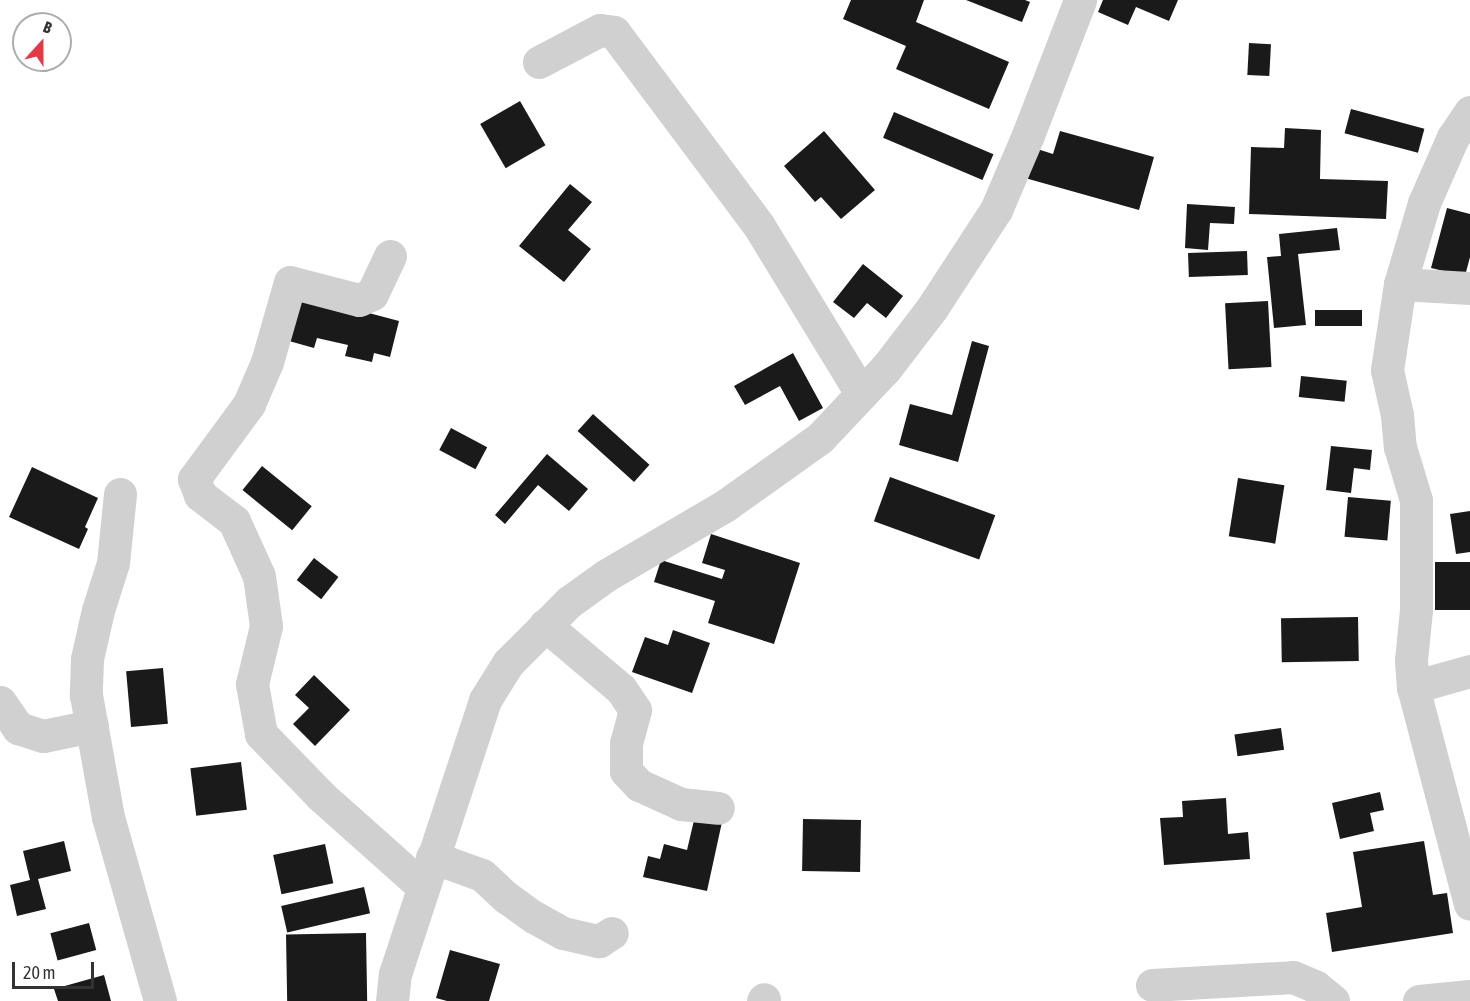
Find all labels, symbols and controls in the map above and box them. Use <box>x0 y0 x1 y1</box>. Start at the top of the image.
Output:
north arrow <box>12 12 72 72</box>
text: B <box>41 17 55 37</box>
scale bar <box>15 950 98 988</box>
text: 20 m <box>23 962 55 983</box>

